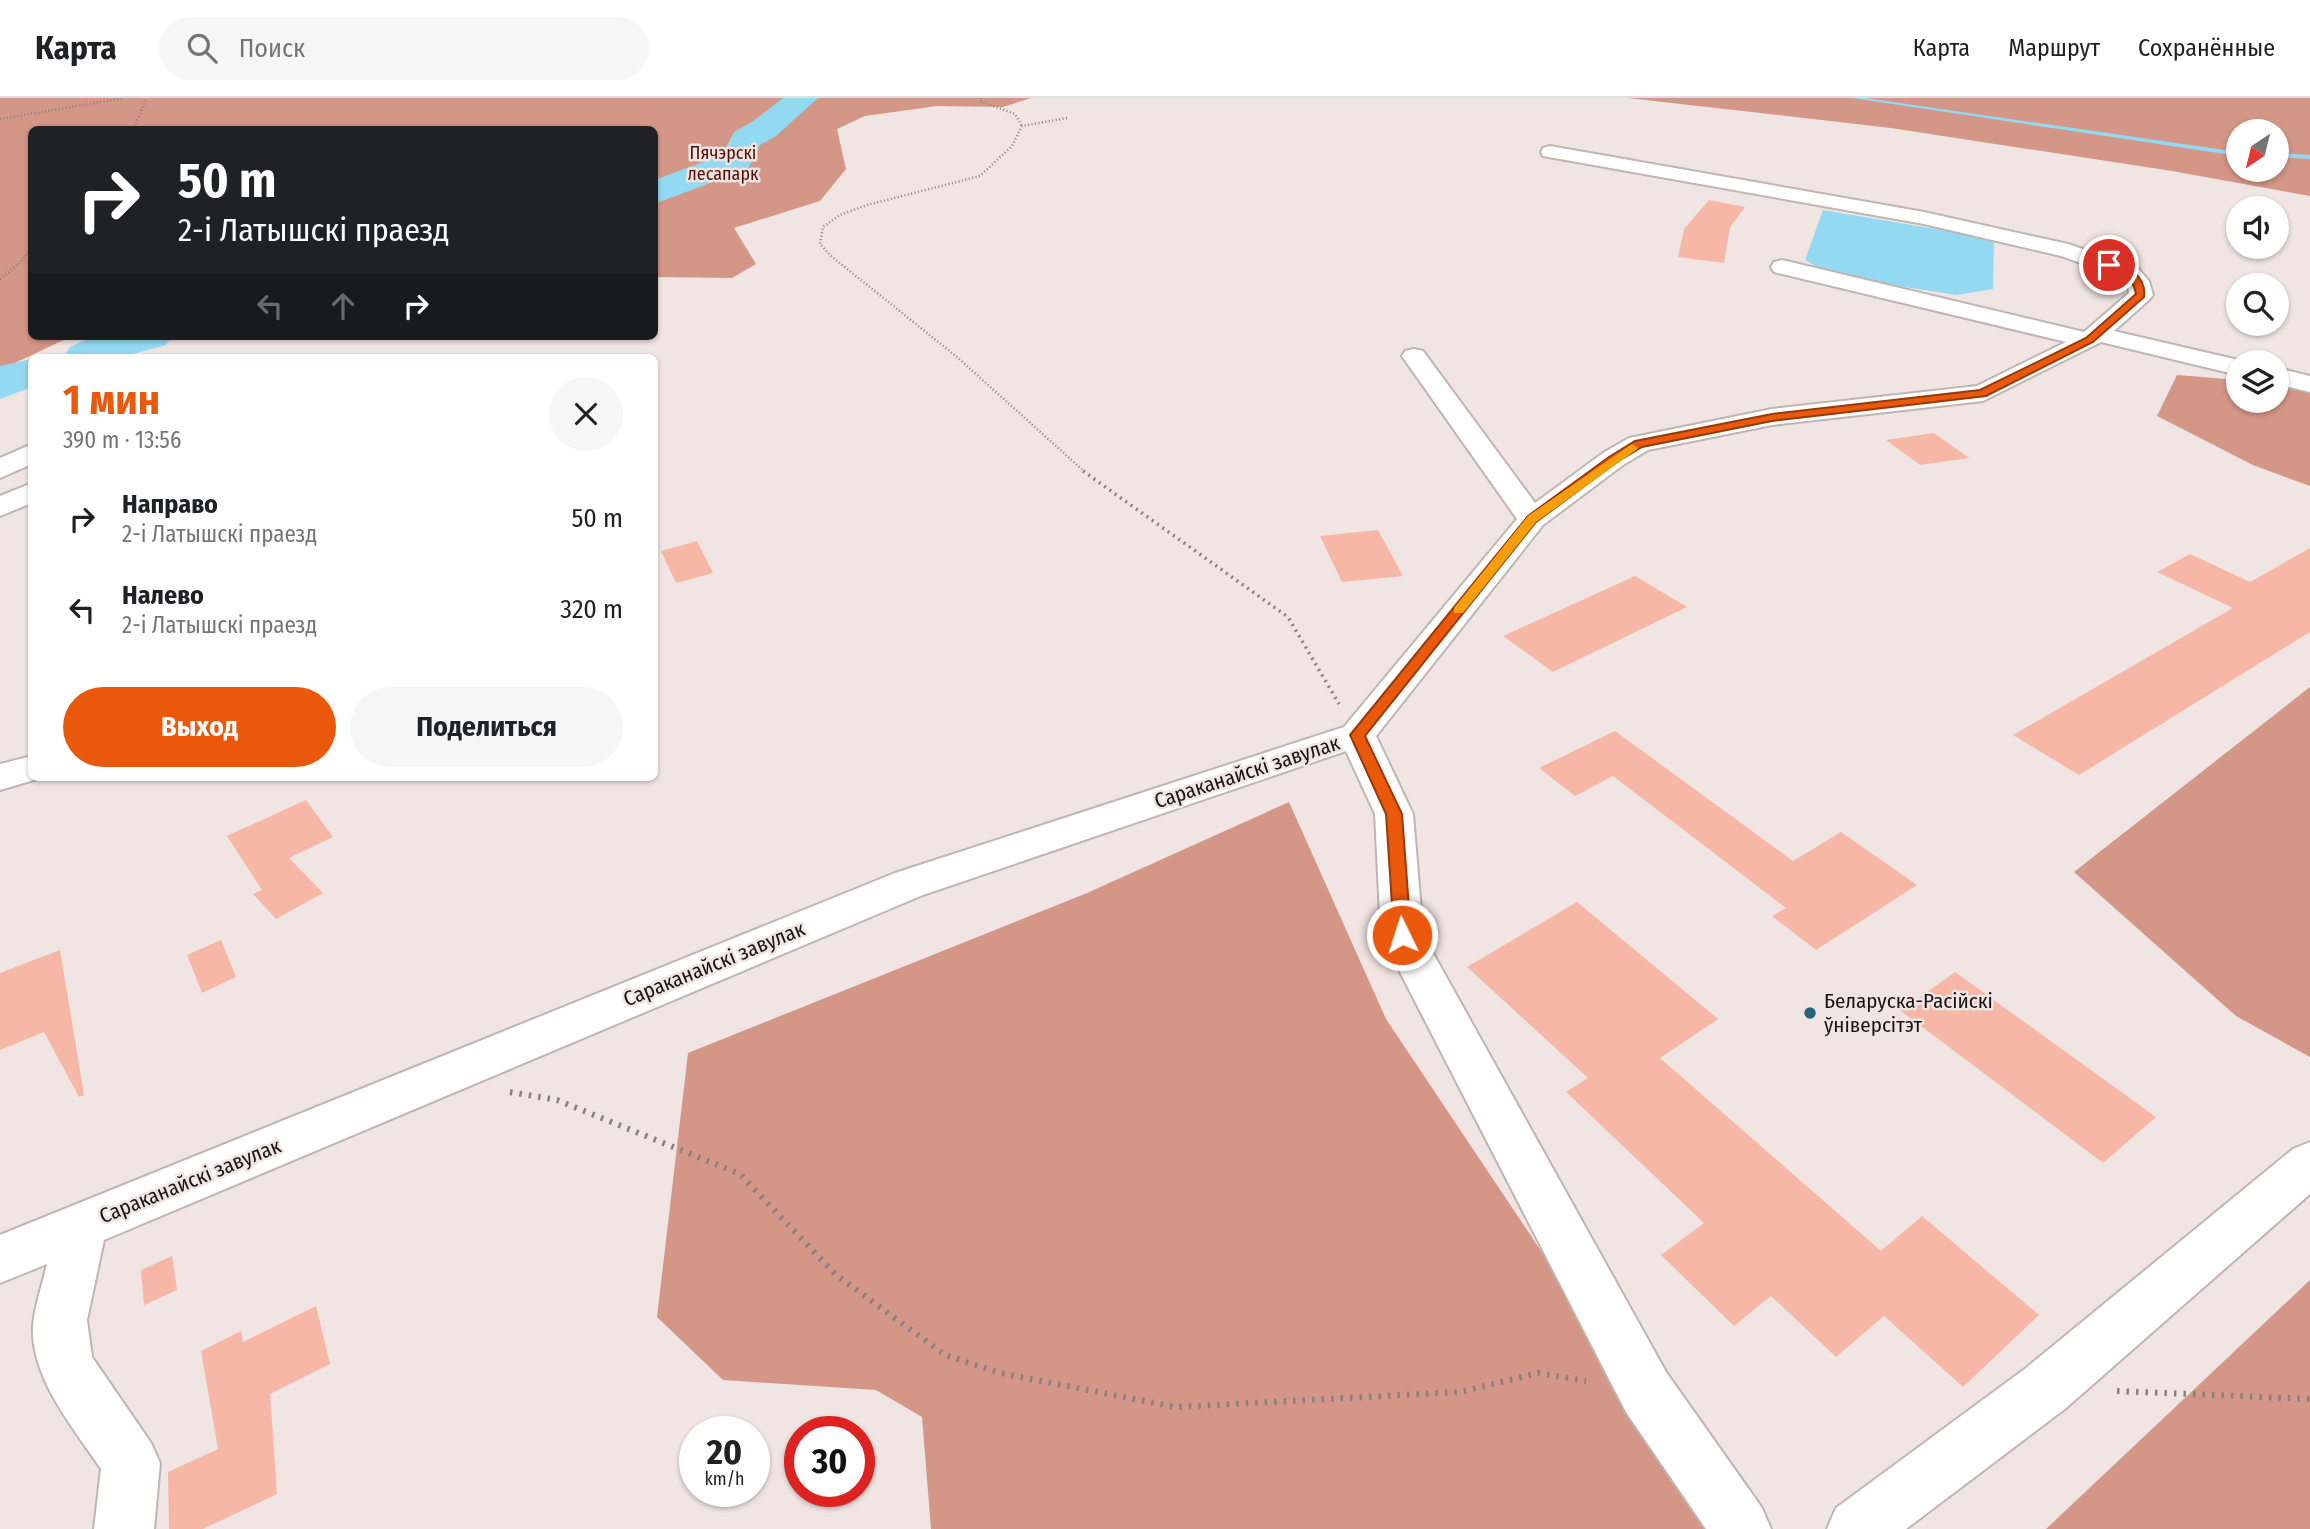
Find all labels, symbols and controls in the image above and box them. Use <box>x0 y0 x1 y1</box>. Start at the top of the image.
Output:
search box <box>159 17 649 80</box>
text: Карта <box>35 28 117 68</box>
icon: search <box>183 29 221 67</box>
text: Поиск <box>239 33 305 64</box>
text: Карта <box>1913 34 1970 62</box>
text: Маршрут <box>2008 34 2100 62</box>
text: Сохранённые <box>2138 34 2275 62</box>
north arrow <box>2226 119 2289 182</box>
map controls <box>2226 119 2289 413</box>
park label: Пячэрскі лесапарк <box>688 142 759 185</box>
text: 50 m <box>178 151 276 210</box>
icon: right <box>63 154 154 245</box>
button: sound <box>2226 196 2289 259</box>
text: 2-і Латышскі праезд <box>178 211 449 249</box>
pin <box>2079 235 2139 295</box>
icon: arrive <box>2090 246 2128 284</box>
button: search <box>2226 273 2289 336</box>
icon: left <box>251 287 289 325</box>
icon: ahead <box>324 287 362 325</box>
icon: right <box>397 287 435 325</box>
button: layers <box>2226 350 2289 413</box>
text: 1 мин <box>63 375 160 425</box>
button: close <box>549 377 623 451</box>
text: 390 m · 13:56 <box>63 426 181 454</box>
text: Направо <box>122 489 218 520</box>
icon: right <box>63 500 101 538</box>
text: 50 m <box>571 503 623 534</box>
text: 2-і Латышскі праезд <box>122 520 317 548</box>
text: Налево <box>122 580 204 611</box>
icon: left <box>63 591 101 629</box>
text: 320 m <box>560 594 623 625</box>
text: 2-і Латышскі праезд <box>122 611 317 639</box>
button: Выход <box>63 687 336 767</box>
button: Поделиться <box>350 687 623 767</box>
street label: Сараканайскі завулак <box>1151 730 1343 814</box>
position arrow <box>1365 898 1439 972</box>
street label: Сараканайскі завулак <box>619 916 809 1012</box>
place label: Беларуска-Расійскі ўніверсітэт <box>1824 988 1993 1038</box>
marker: Беларуска-Расійскі ўніверсітэт <box>1802 1005 1818 1021</box>
street label: Сараканайскі завулак <box>95 1133 285 1229</box>
speed limit sign: 30 <box>784 1416 875 1507</box>
text: 20 <box>707 1431 742 1473</box>
text: km/h <box>704 1468 745 1490</box>

